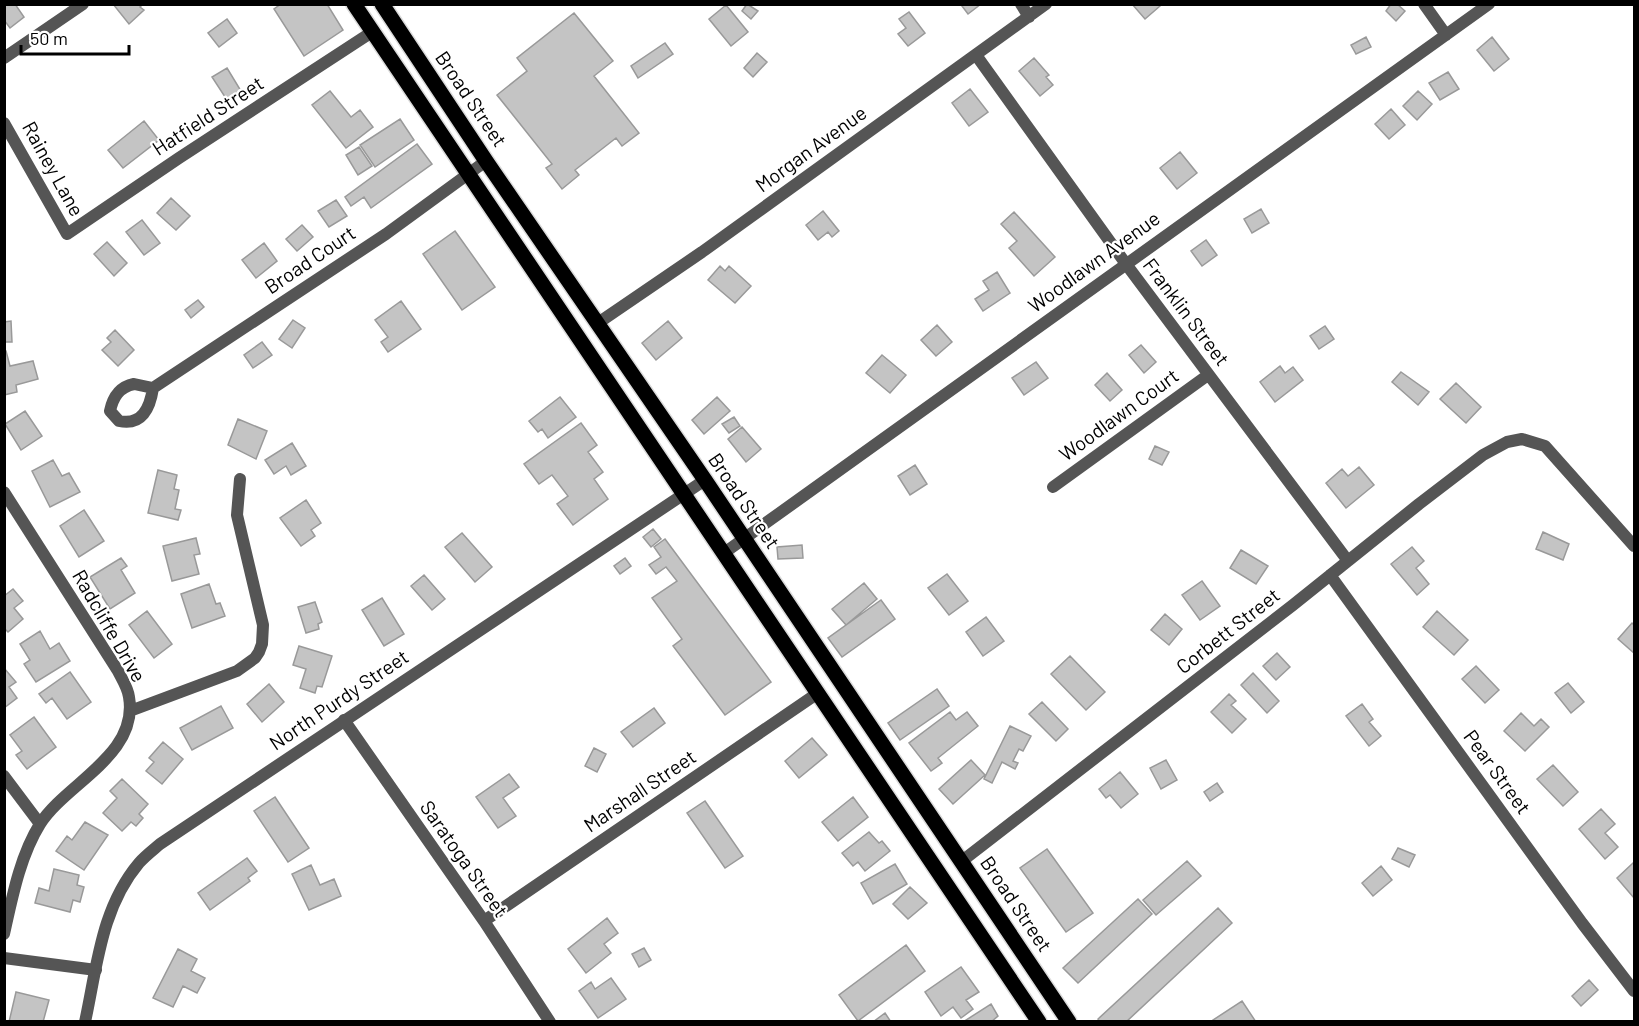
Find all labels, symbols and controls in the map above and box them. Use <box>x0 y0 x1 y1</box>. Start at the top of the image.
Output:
scale bar <box>21 18 129 56</box>
text: 50 m <box>30 27 68 49</box>
street label: Broad Street <box>431 46 513 151</box>
street label: Hatfield Street <box>147 70 267 160</box>
street label: Morgan Avenue <box>750 100 871 197</box>
street label: Rainey Lane <box>18 117 90 220</box>
street label: Woodlawn Avenue <box>1023 205 1164 317</box>
street label: Broad Court <box>259 220 359 298</box>
street label: Franklin Street <box>1139 253 1235 370</box>
street label: Woodlawn Court <box>1054 363 1183 466</box>
street label: Broad Street <box>704 448 786 553</box>
street label: Radcliffe Drive <box>68 565 152 686</box>
street label: Corbett Street <box>1171 582 1284 678</box>
street label: North Purdy Street <box>264 644 413 755</box>
street label: Pear Street <box>1459 725 1536 818</box>
street label: Marshall Street <box>579 744 700 837</box>
street label: Saratoga Street <box>416 796 514 921</box>
street label: Broad Street <box>976 851 1058 956</box>

